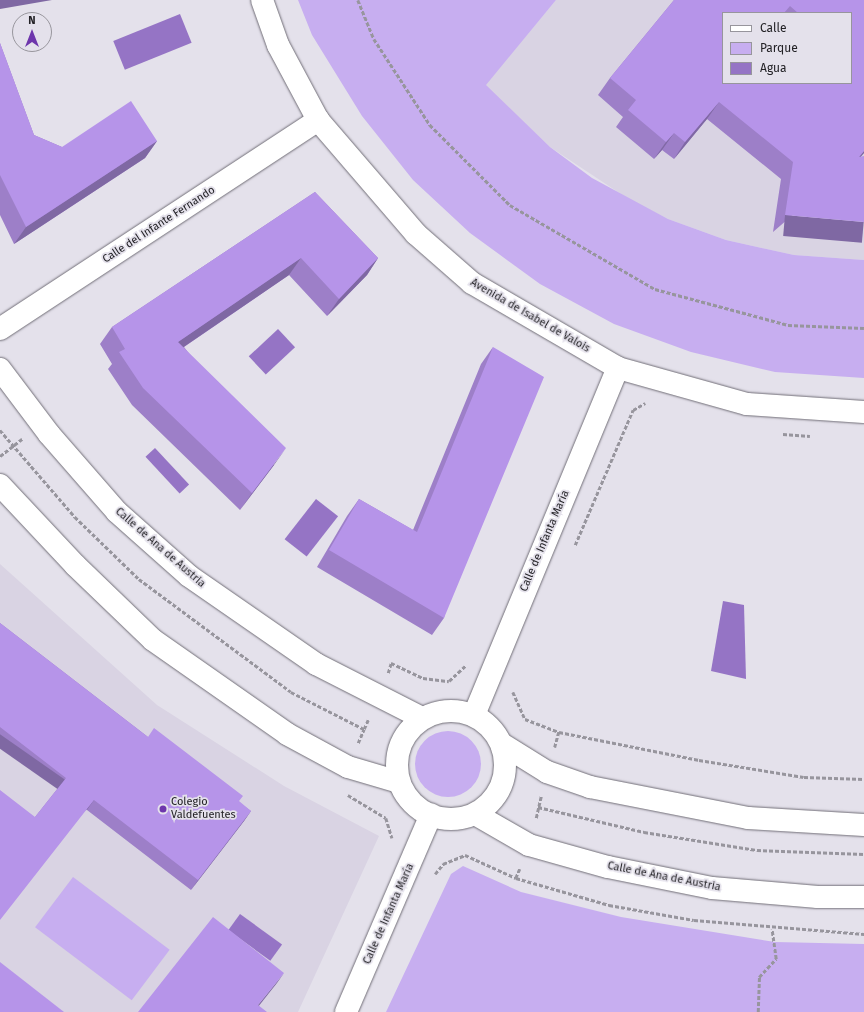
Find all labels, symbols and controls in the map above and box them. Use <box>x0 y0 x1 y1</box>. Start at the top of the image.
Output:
north arrow <box>12 12 52 52</box>
legend <box>722 12 852 84</box>
text: N <box>28 14 36 27</box>
text: Calle <box>760 21 787 35</box>
text: Parque <box>760 41 798 55</box>
text: Agua <box>760 61 787 75</box>
street label: Calle del Infante Fernando <box>100 184 218 266</box>
street label: Avenida de Isabel de Valois <box>468 276 592 356</box>
street label: Calle de Infanta María <box>518 488 572 594</box>
street label: Calle de Ana de Austria <box>112 505 208 591</box>
place label: Colegio Valdefuentes <box>171 796 236 822</box>
marker: Colegio Valdefuentes <box>158 804 168 814</box>
street label: Calle de Ana de Austria <box>606 860 722 894</box>
street label: Calle de Infanta María <box>361 862 417 966</box>

